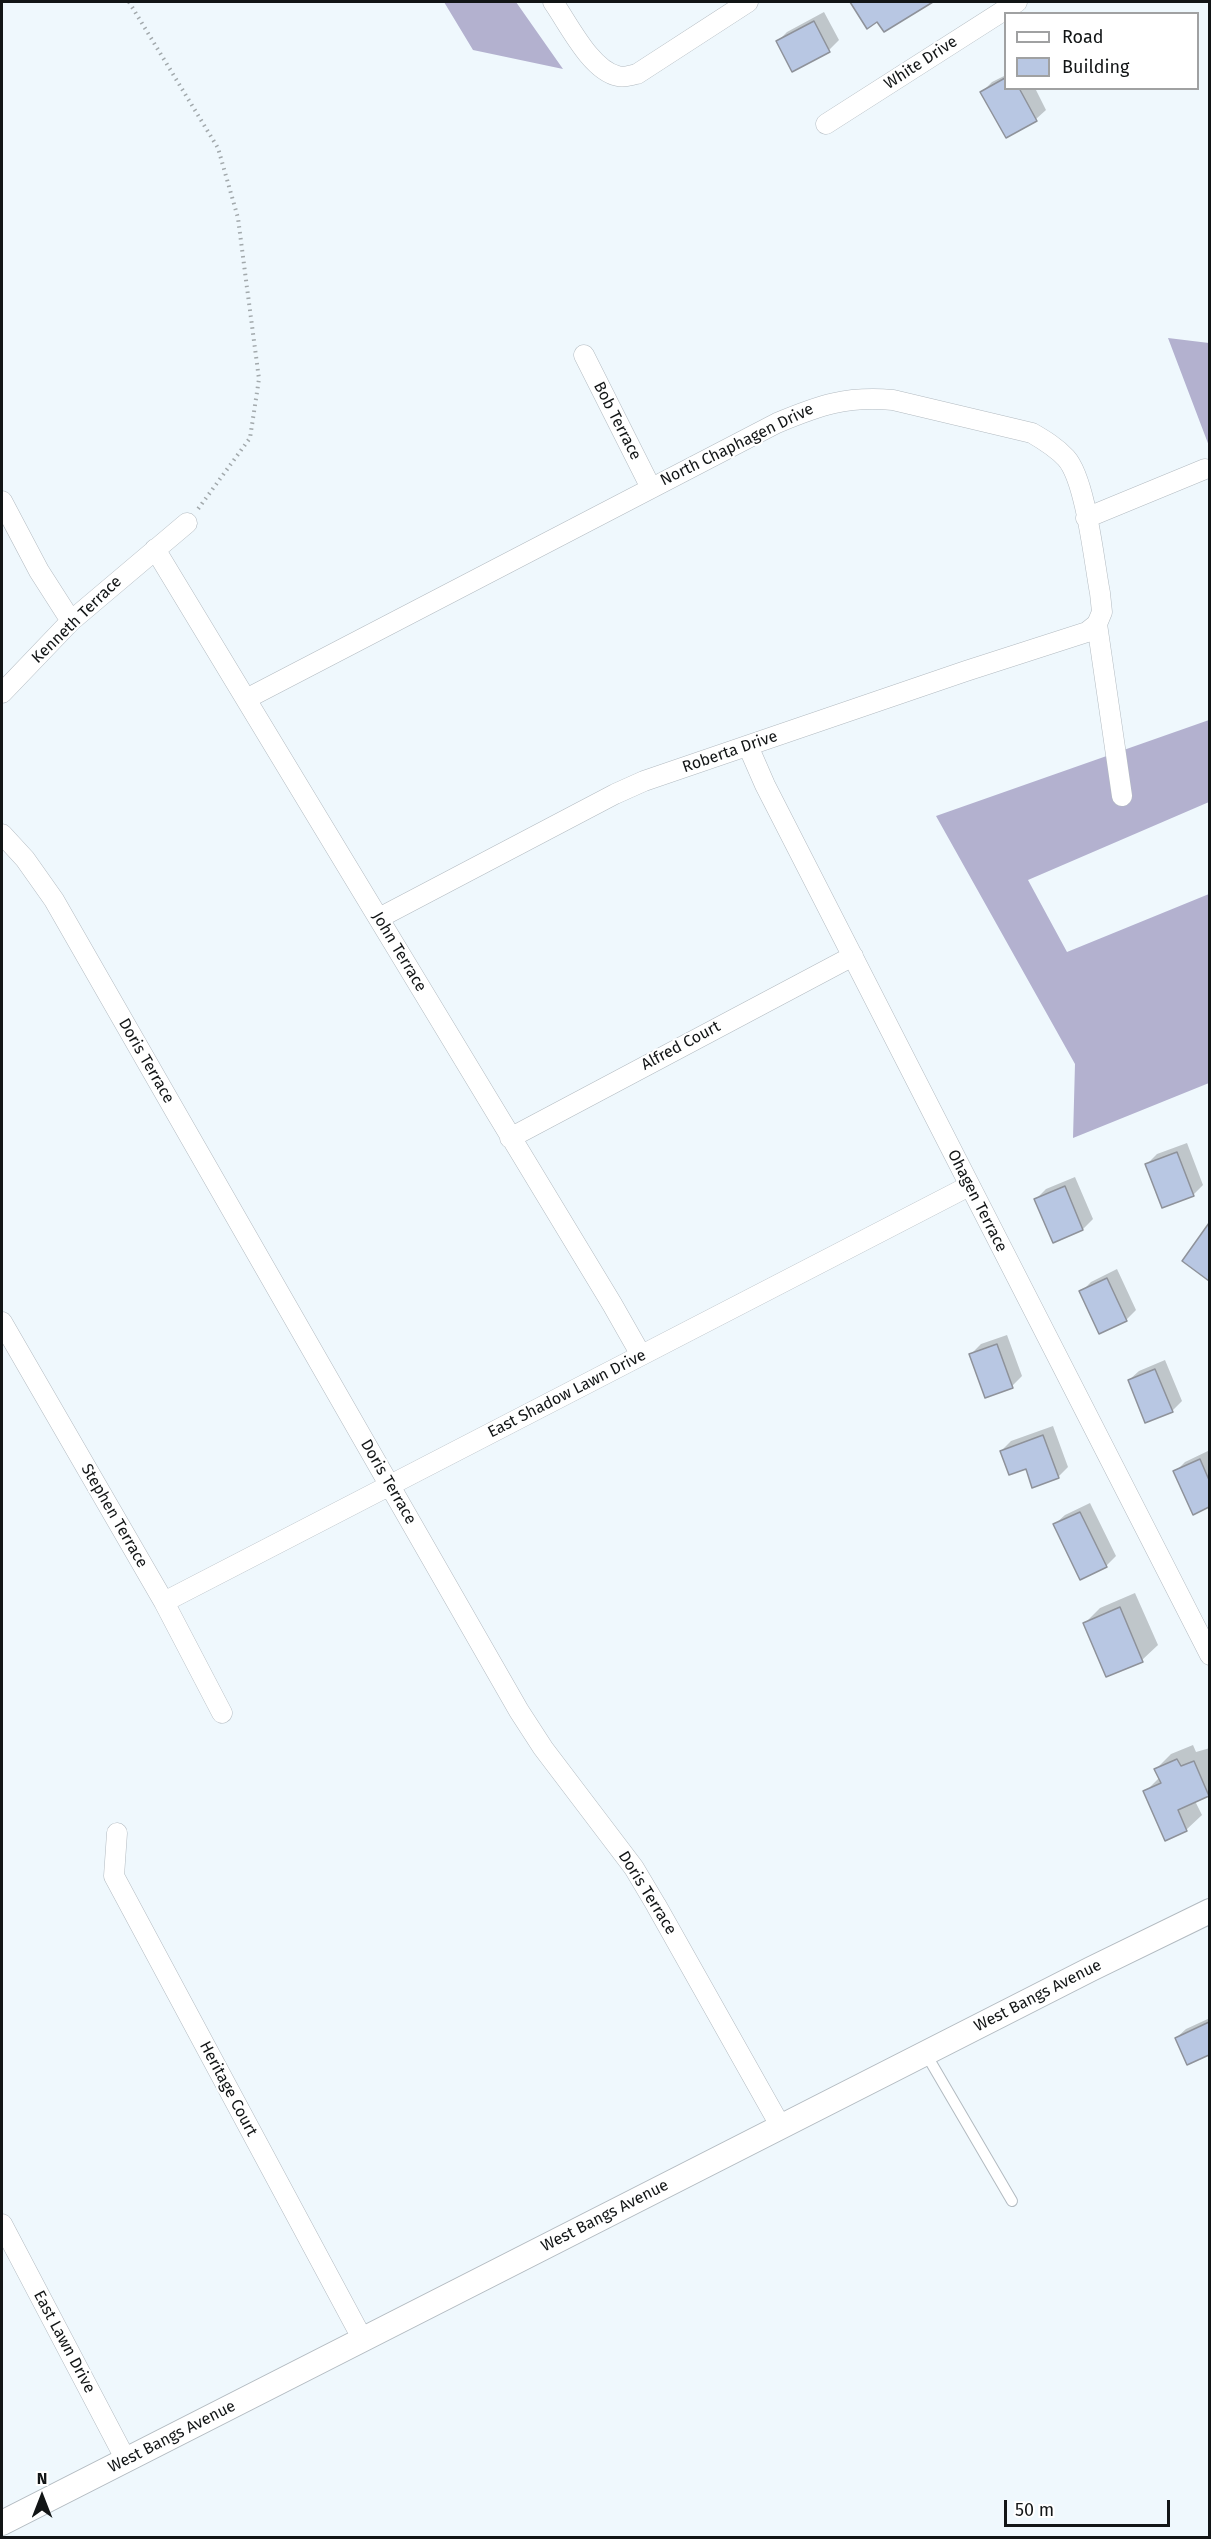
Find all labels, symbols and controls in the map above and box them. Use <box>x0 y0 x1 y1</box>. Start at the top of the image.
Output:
legend <box>1004 12 1199 90</box>
text: Road <box>1062 26 1104 48</box>
street label: White Drive <box>881 32 961 94</box>
text: Building <box>1062 56 1129 78</box>
street label: Bob Terrace <box>589 379 645 463</box>
street label: North Chaphagen Drive <box>657 400 817 490</box>
street label: Kenneth Terrace <box>28 572 126 668</box>
street label: Roberta Drive <box>680 727 780 777</box>
street label: John Terrace <box>368 909 430 995</box>
street label: Doris Terrace <box>114 1015 178 1107</box>
street label: Alfred Court <box>638 1017 724 1075</box>
street label: Ohagen Terrace <box>943 1147 1011 1255</box>
street label: East Shadow Lawn Drive <box>485 1346 649 1442</box>
street label: Doris Terrace <box>356 1436 420 1528</box>
street label: Stephen Terrace <box>76 1461 152 1571</box>
street label: Doris Terrace <box>614 1848 680 1938</box>
street label: West Bangs Avenue <box>971 1956 1105 2036</box>
street label: Heritage Court <box>195 2038 261 2140</box>
street label: West Bangs Avenue <box>538 2176 672 2256</box>
street label: East Lawn Drive <box>29 2287 99 2397</box>
street label: West Bangs Avenue <box>105 2397 239 2477</box>
north arrow <box>12 2467 72 2527</box>
text: N <box>37 2469 47 2488</box>
scale bar <box>1007 2488 1174 2526</box>
text: 50 m <box>1015 2499 1054 2521</box>

